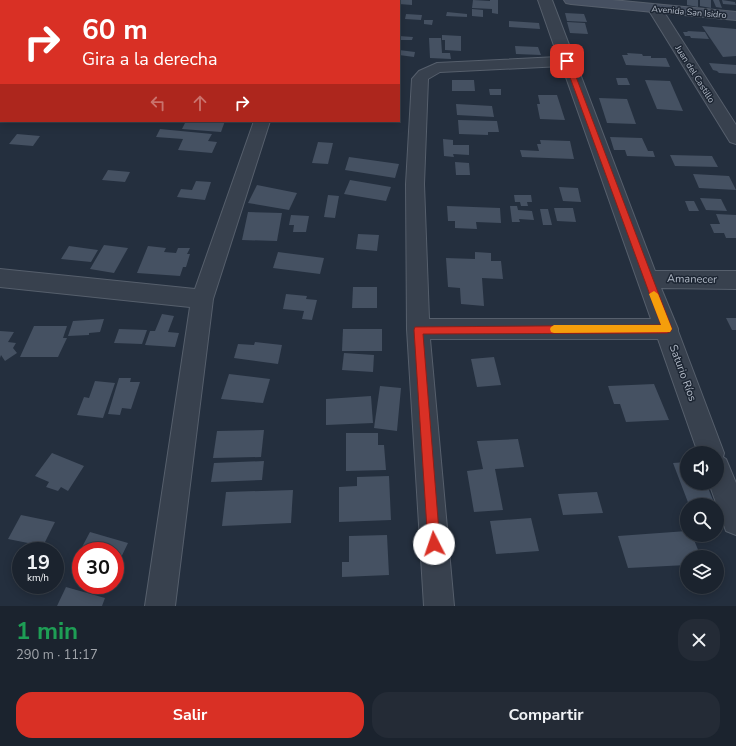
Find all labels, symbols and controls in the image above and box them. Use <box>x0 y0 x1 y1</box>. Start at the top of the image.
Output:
street label: Avenida San Isidro <box>651 3 727 21</box>
text: 60 m <box>82 11 148 49</box>
icon: right <box>16 16 68 68</box>
street label: Juan del Castillo <box>672 42 717 105</box>
pin <box>550 44 584 78</box>
text: Gira a la derecha <box>82 47 218 71</box>
icon: arrive <box>556 50 578 72</box>
icon: left <box>147 92 169 114</box>
icon: ahead <box>189 92 211 114</box>
icon: right <box>231 92 253 114</box>
street label: Amanecer <box>667 271 717 287</box>
street label: Saturio Ríos <box>666 343 700 403</box>
map controls <box>680 446 724 594</box>
button: sound <box>680 446 724 490</box>
button: search <box>680 498 724 542</box>
position arrow <box>413 523 455 565</box>
speed limit sign: 30 <box>72 542 124 594</box>
text: 19 <box>26 549 50 576</box>
button: layers <box>680 550 724 594</box>
text: km/h <box>27 571 49 585</box>
text: 1 min <box>16 615 78 647</box>
button: close <box>678 619 720 661</box>
text: 290 m · 11:17 <box>16 646 98 664</box>
button: Salir <box>16 692 364 738</box>
button: Compartir <box>372 692 720 738</box>

